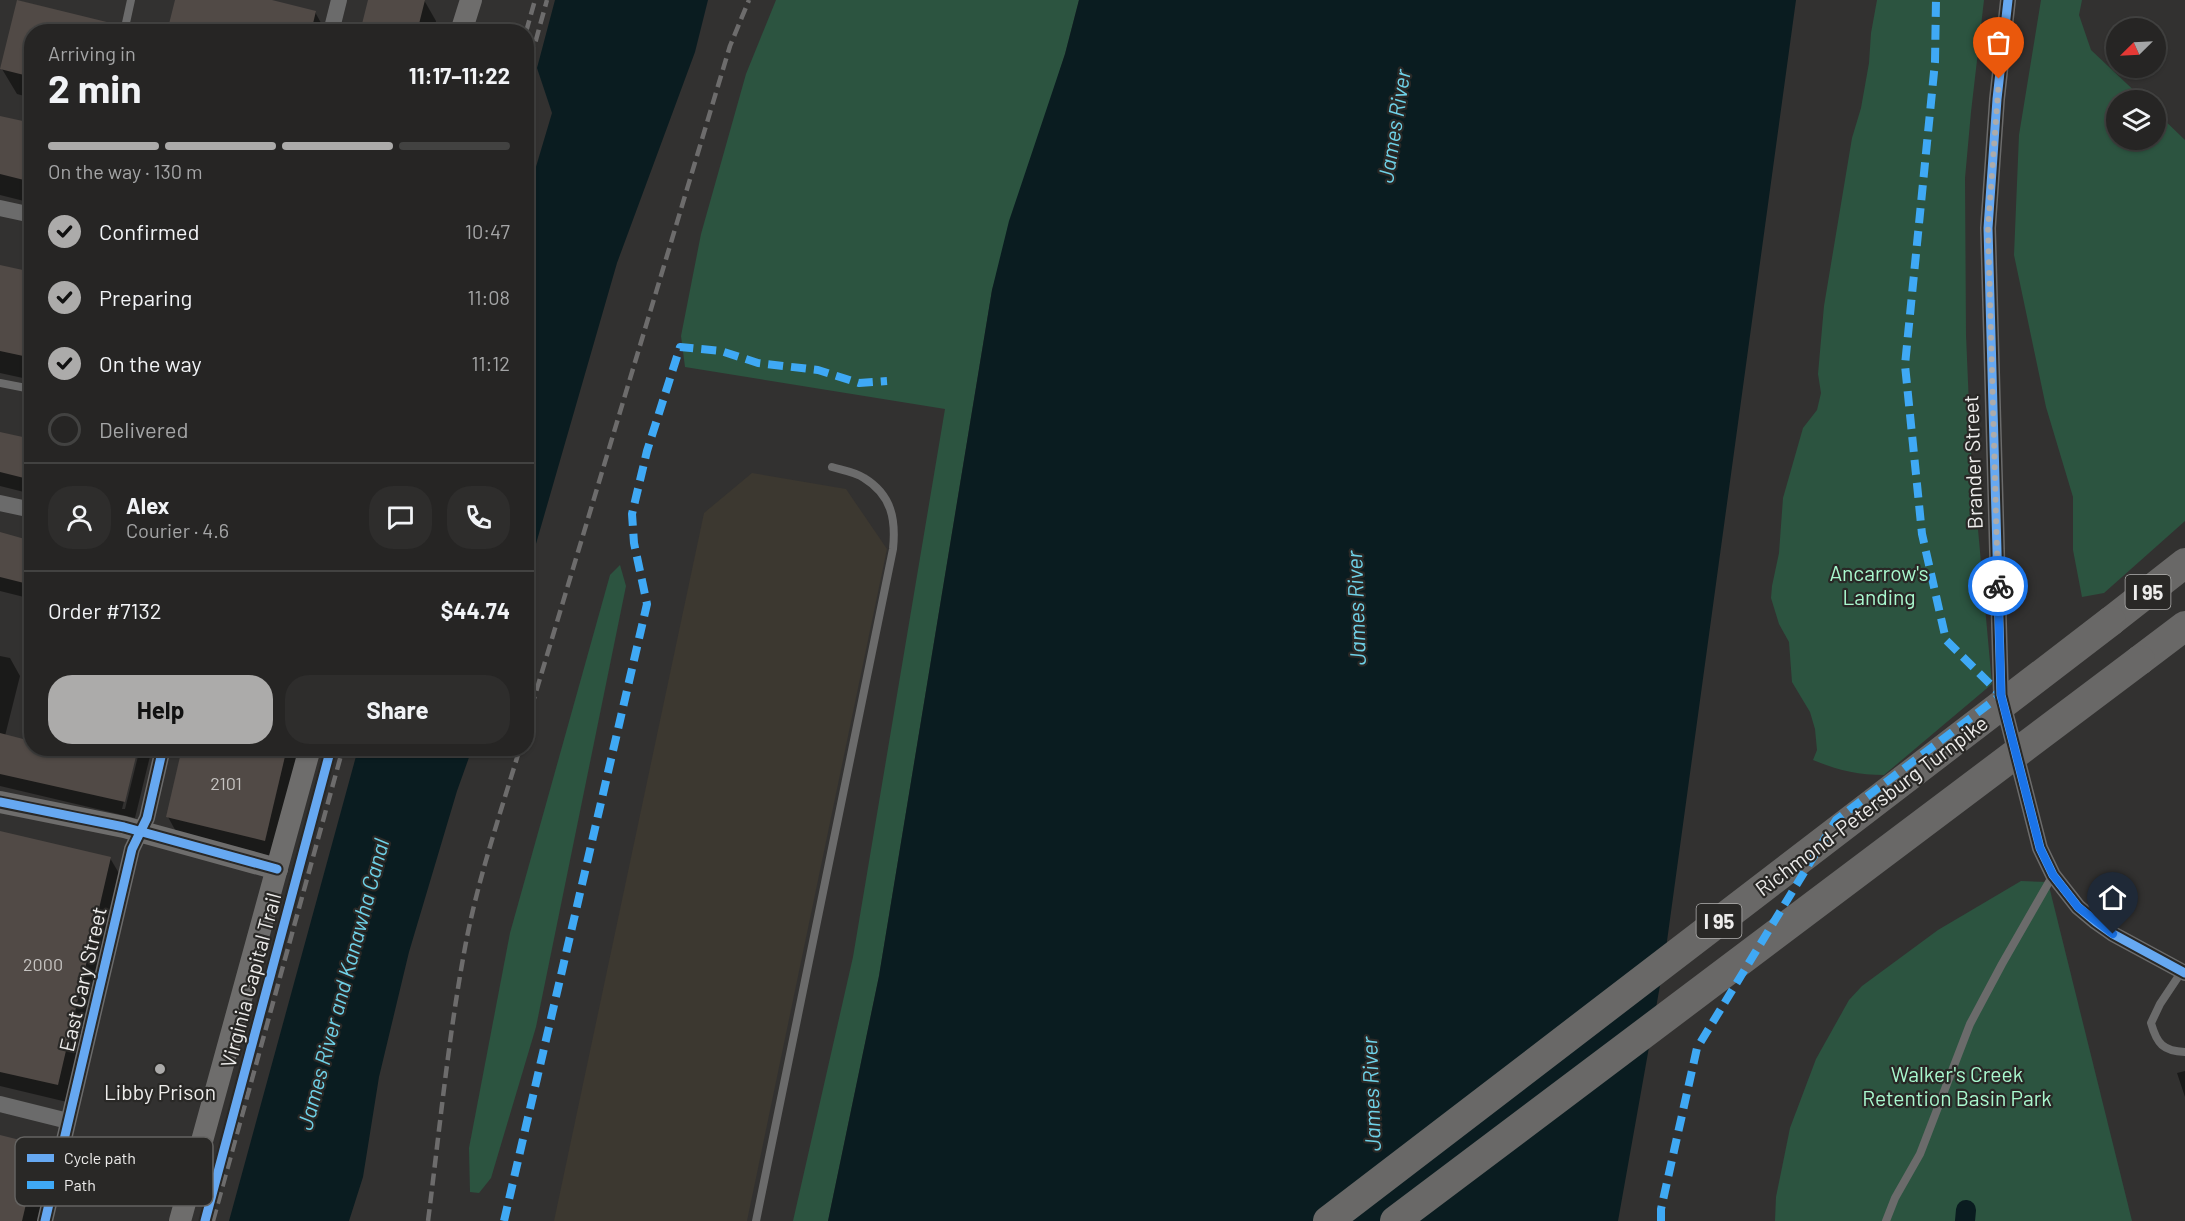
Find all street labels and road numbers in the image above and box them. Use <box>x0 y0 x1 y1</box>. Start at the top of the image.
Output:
street label: Brander Street <box>1957 394 1987 530</box>
road number: I 95 <box>2126 575 2170 609</box>
street label: Richmond-Petersburg Turnpike <box>1750 709 1992 901</box>
street label: Virginia Capital Trail <box>215 890 285 1070</box>
street label: East Cary Street <box>53 904 111 1054</box>
road number: I 95 <box>1696 904 1742 938</box>

